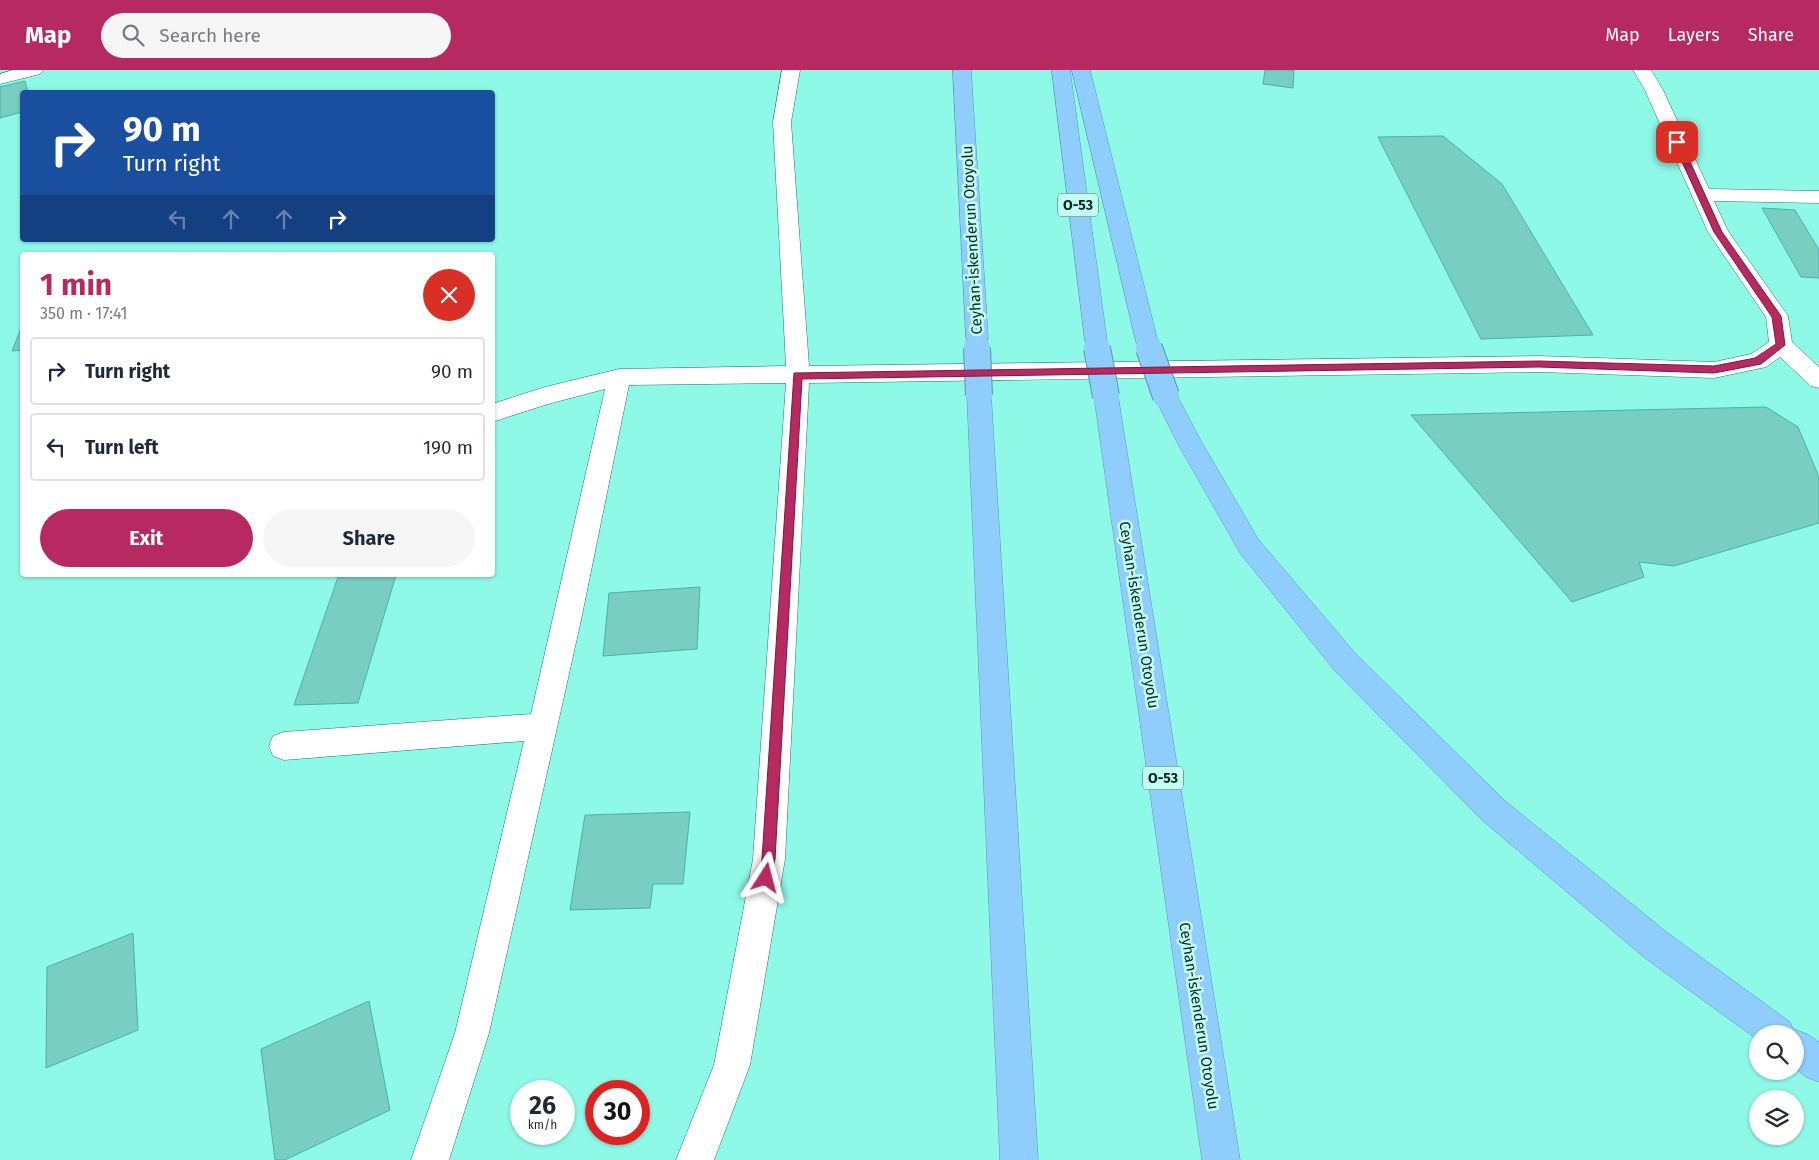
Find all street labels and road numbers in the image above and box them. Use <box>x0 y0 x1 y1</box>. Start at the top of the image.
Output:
street label: Ceyhan-İskenderun Otoyolu <box>958 145 986 335</box>
road number: O-53 <box>1058 194 1098 216</box>
street label: Ceyhan-İskenderun Otoyolu <box>1115 520 1163 710</box>
road number: O-53 <box>1143 766 1183 790</box>
street label: Ceyhan-İskenderun Otoyolu <box>1175 921 1223 1111</box>

